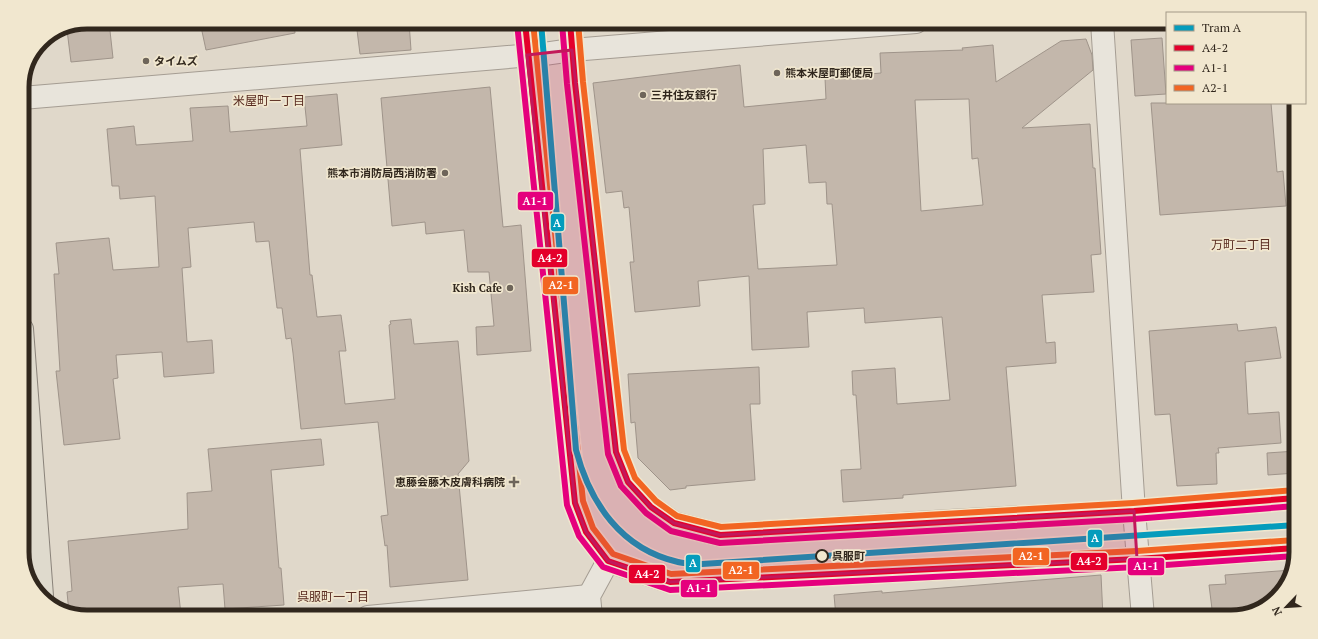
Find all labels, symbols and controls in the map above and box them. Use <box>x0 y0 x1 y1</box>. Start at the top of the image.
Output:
legend <box>1166 12 1306 104</box>
text: Tram A <box>1202 20 1242 35</box>
text: A4-2 <box>1202 40 1228 55</box>
place label: タイムズ <box>154 54 198 68</box>
marker: タイムズ <box>141 56 151 66</box>
text: A1-1 <box>1202 60 1228 75</box>
place label: 熊本米屋町郵便局 <box>785 66 873 80</box>
marker: 熊本米屋町郵便局 <box>772 68 782 78</box>
text: A2-1 <box>1202 80 1228 95</box>
place label: 三井住友銀行 <box>651 88 717 102</box>
marker: 三井住友銀行 <box>638 90 648 100</box>
district label: 米屋町一丁目 <box>233 93 305 108</box>
place label: 熊本市消防局西消防署 <box>327 166 437 180</box>
marker: 熊本市消防局西消防署 <box>440 168 450 178</box>
line badge: A1-1 <box>517 191 554 211</box>
text: A1-1 <box>522 194 548 208</box>
line badge: A <box>550 213 565 232</box>
text: A <box>553 216 562 230</box>
district label: 万町二丁目 <box>1211 237 1271 252</box>
line badge: A4-2 <box>531 248 568 268</box>
text: A4-2 <box>537 251 563 265</box>
line badge: A2-1 <box>542 276 579 295</box>
text: A2-1 <box>548 278 574 292</box>
place label: Kish Cafe <box>452 281 502 295</box>
marker: Kish Cafe <box>505 283 515 293</box>
place label: 恵藤会藤木皮膚科病院 <box>395 475 505 489</box>
marker: 恵藤会藤木皮膚科病院 <box>508 476 520 488</box>
line badge: A <box>1087 529 1103 548</box>
text: A <box>1091 531 1100 545</box>
line badge: A2-1 <box>1012 547 1050 566</box>
marker: 呉服町 <box>815 549 829 563</box>
place label: 呉服町 <box>832 549 865 563</box>
text: A2-1 <box>1018 549 1044 563</box>
line badge: A4-2 <box>1070 552 1108 571</box>
line badge: A <box>685 554 701 573</box>
text: A4-2 <box>1076 554 1102 568</box>
text: A <box>689 556 698 570</box>
line badge: A1-1 <box>1127 557 1165 576</box>
text: A1-1 <box>1133 559 1159 573</box>
line badge: A2-1 <box>722 561 760 580</box>
text: A2-1 <box>728 563 754 577</box>
line badge: A4-2 <box>628 564 666 584</box>
text: A4-2 <box>634 567 660 581</box>
line badge: A1-1 <box>680 579 718 598</box>
text: A1-1 <box>686 581 712 595</box>
north arrow <box>1266 587 1306 627</box>
district label: 呉服町一丁目 <box>297 589 369 604</box>
text: N <box>1269 604 1285 618</box>

